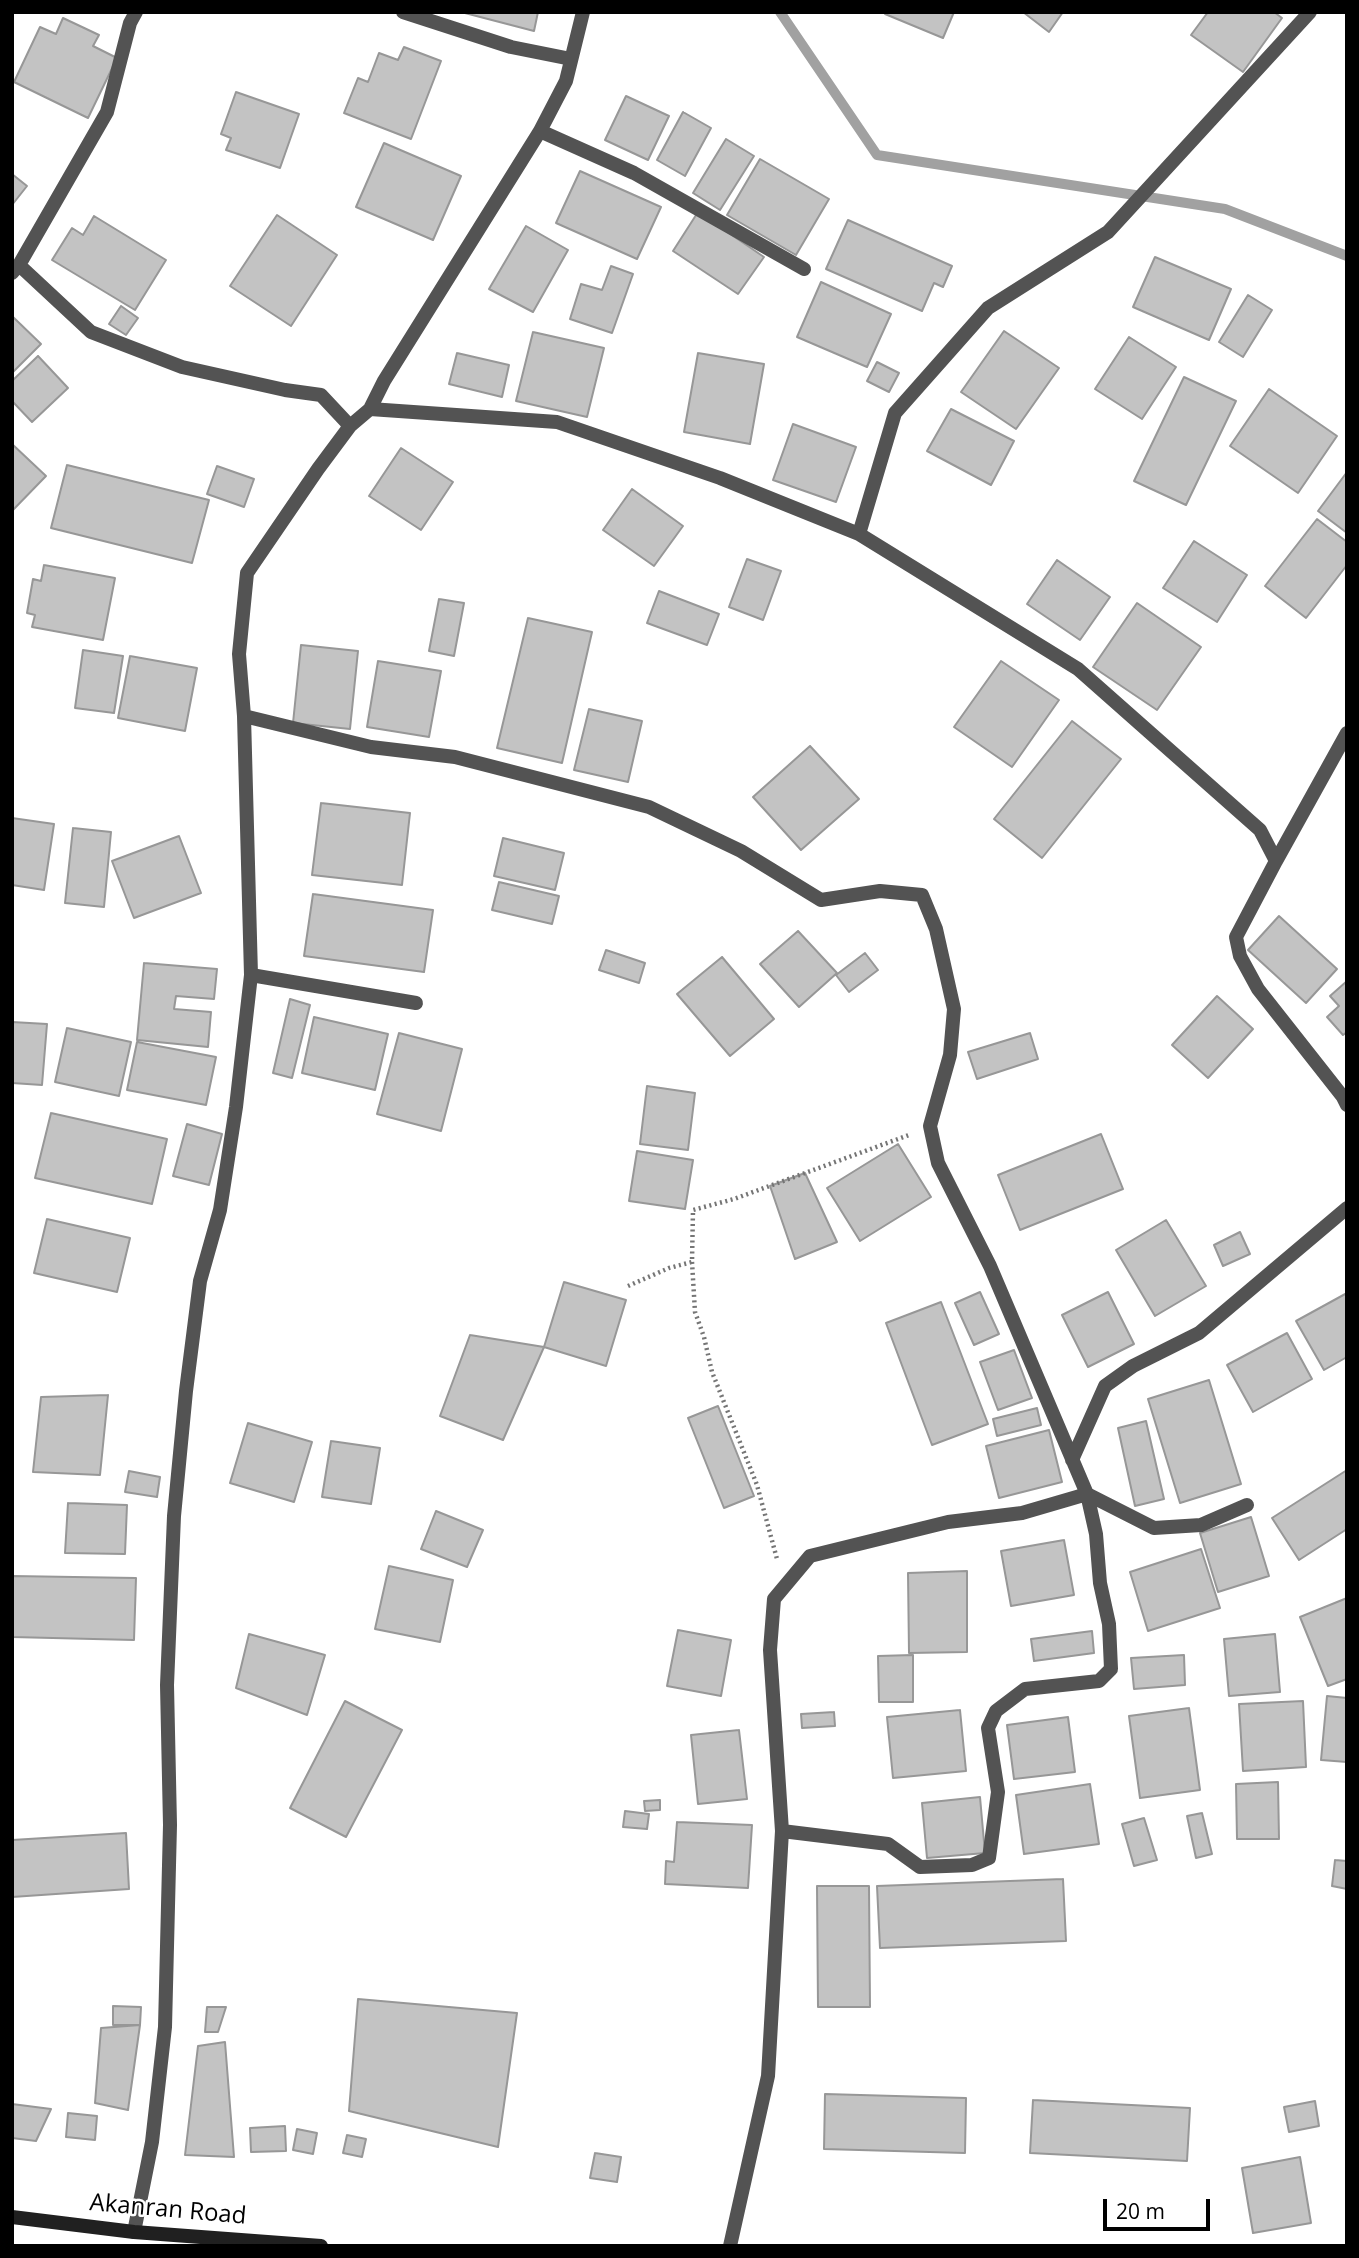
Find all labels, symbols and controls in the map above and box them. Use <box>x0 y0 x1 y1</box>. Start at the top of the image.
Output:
scale bar <box>1107 2184 1214 2228</box>
street label: Akanran Road <box>88 2189 248 2231</box>
text: 20 m <box>1116 2197 1165 2225</box>

